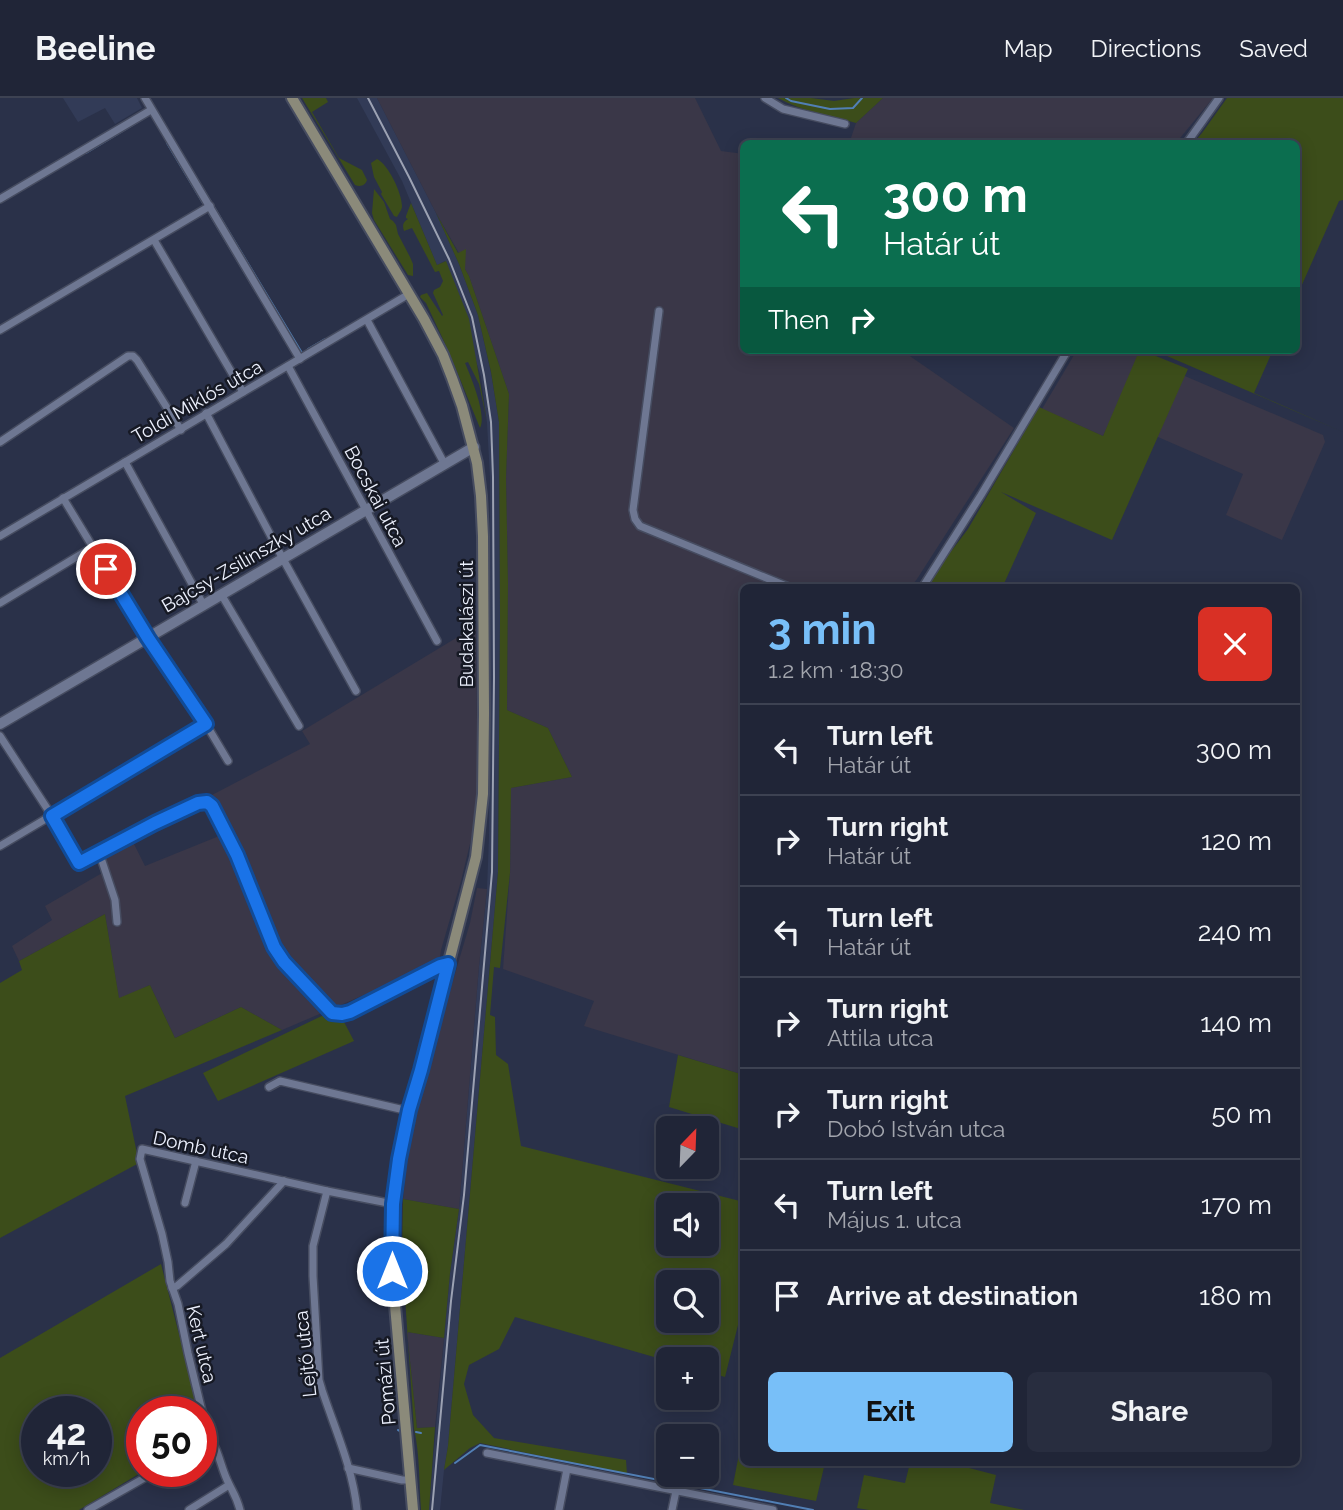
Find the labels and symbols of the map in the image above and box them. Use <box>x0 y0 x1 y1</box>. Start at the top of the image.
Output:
street label: Toldi Miklós utca <box>128 355 266 447</box>
street label: Bocskai utca <box>340 442 412 550</box>
street label: Bajcsy-Zsilinszky utca <box>157 502 335 616</box>
pin <box>76 539 136 599</box>
street label: Budakalászi út <box>455 560 477 688</box>
north arrow <box>656 1116 719 1180</box>
street label: Domb utca <box>151 1126 251 1168</box>
position arrow <box>355 1234 429 1308</box>
street label: Kert utca <box>182 1303 222 1385</box>
street label: Lejtő utca <box>290 1310 320 1398</box>
street label: Pomázi út <box>370 1337 400 1426</box>
speed limit sign: 50 <box>126 1396 217 1487</box>

